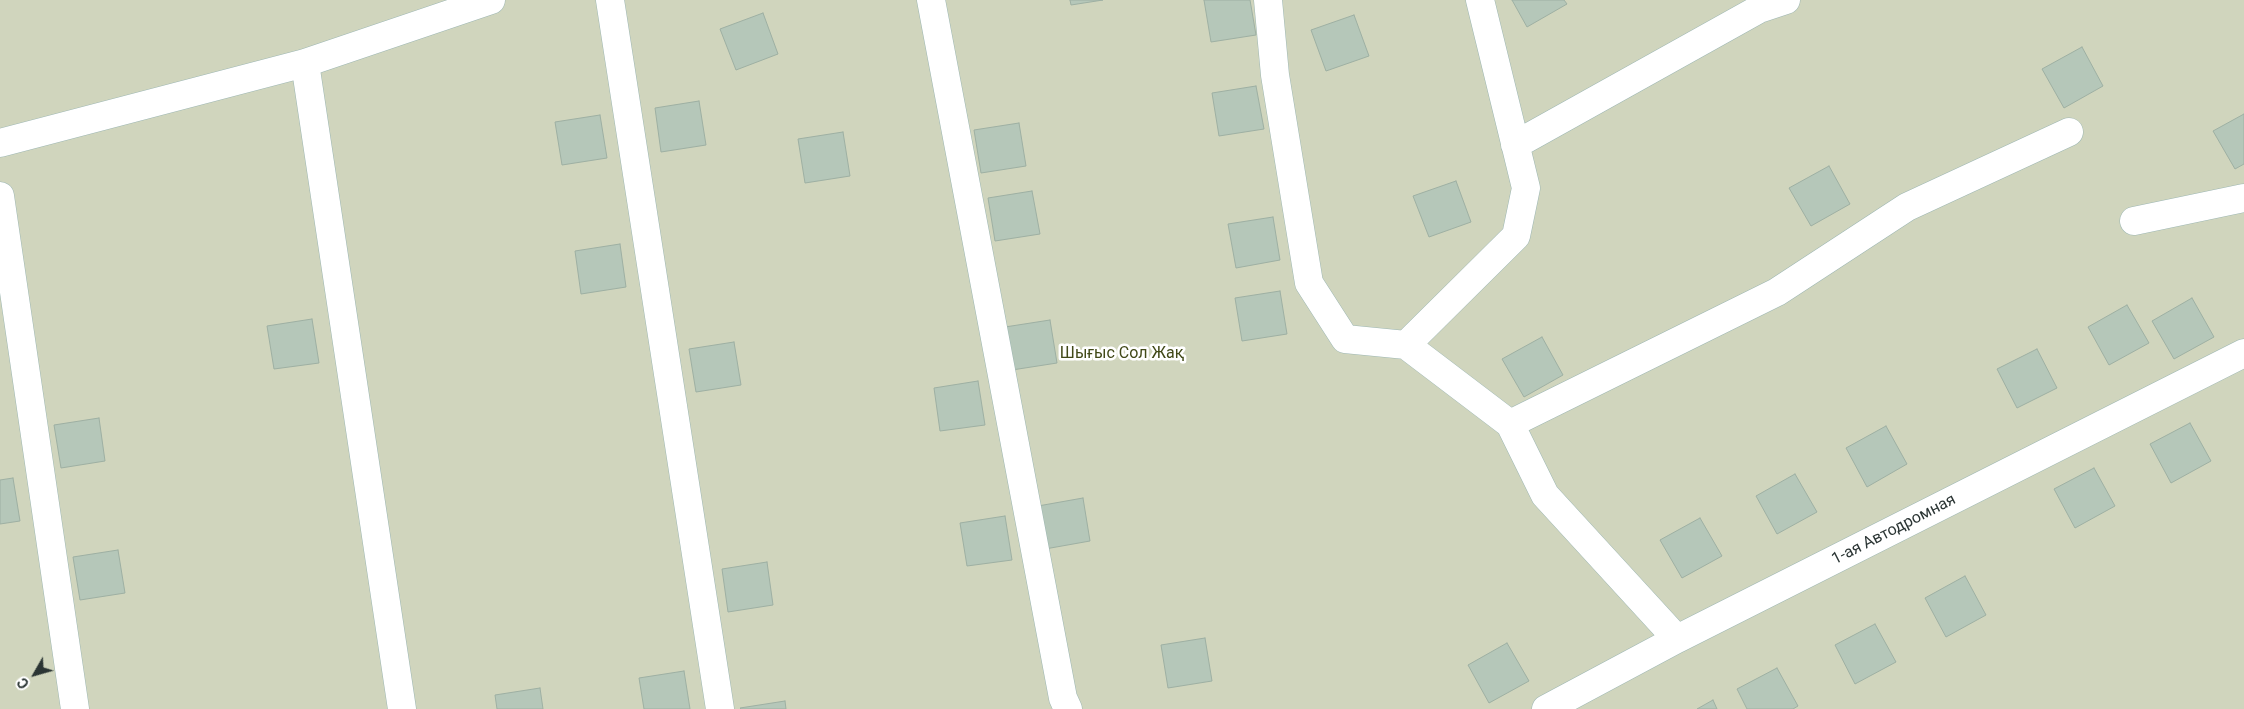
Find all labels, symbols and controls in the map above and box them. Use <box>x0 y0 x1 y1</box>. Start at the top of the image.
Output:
park label: Шығыс Сол Жақ <box>1060 344 1184 364</box>
street label: 1-ая Автодромная <box>1829 490 1959 570</box>
north arrow <box>10 649 60 699</box>
text: С <box>14 675 32 692</box>

